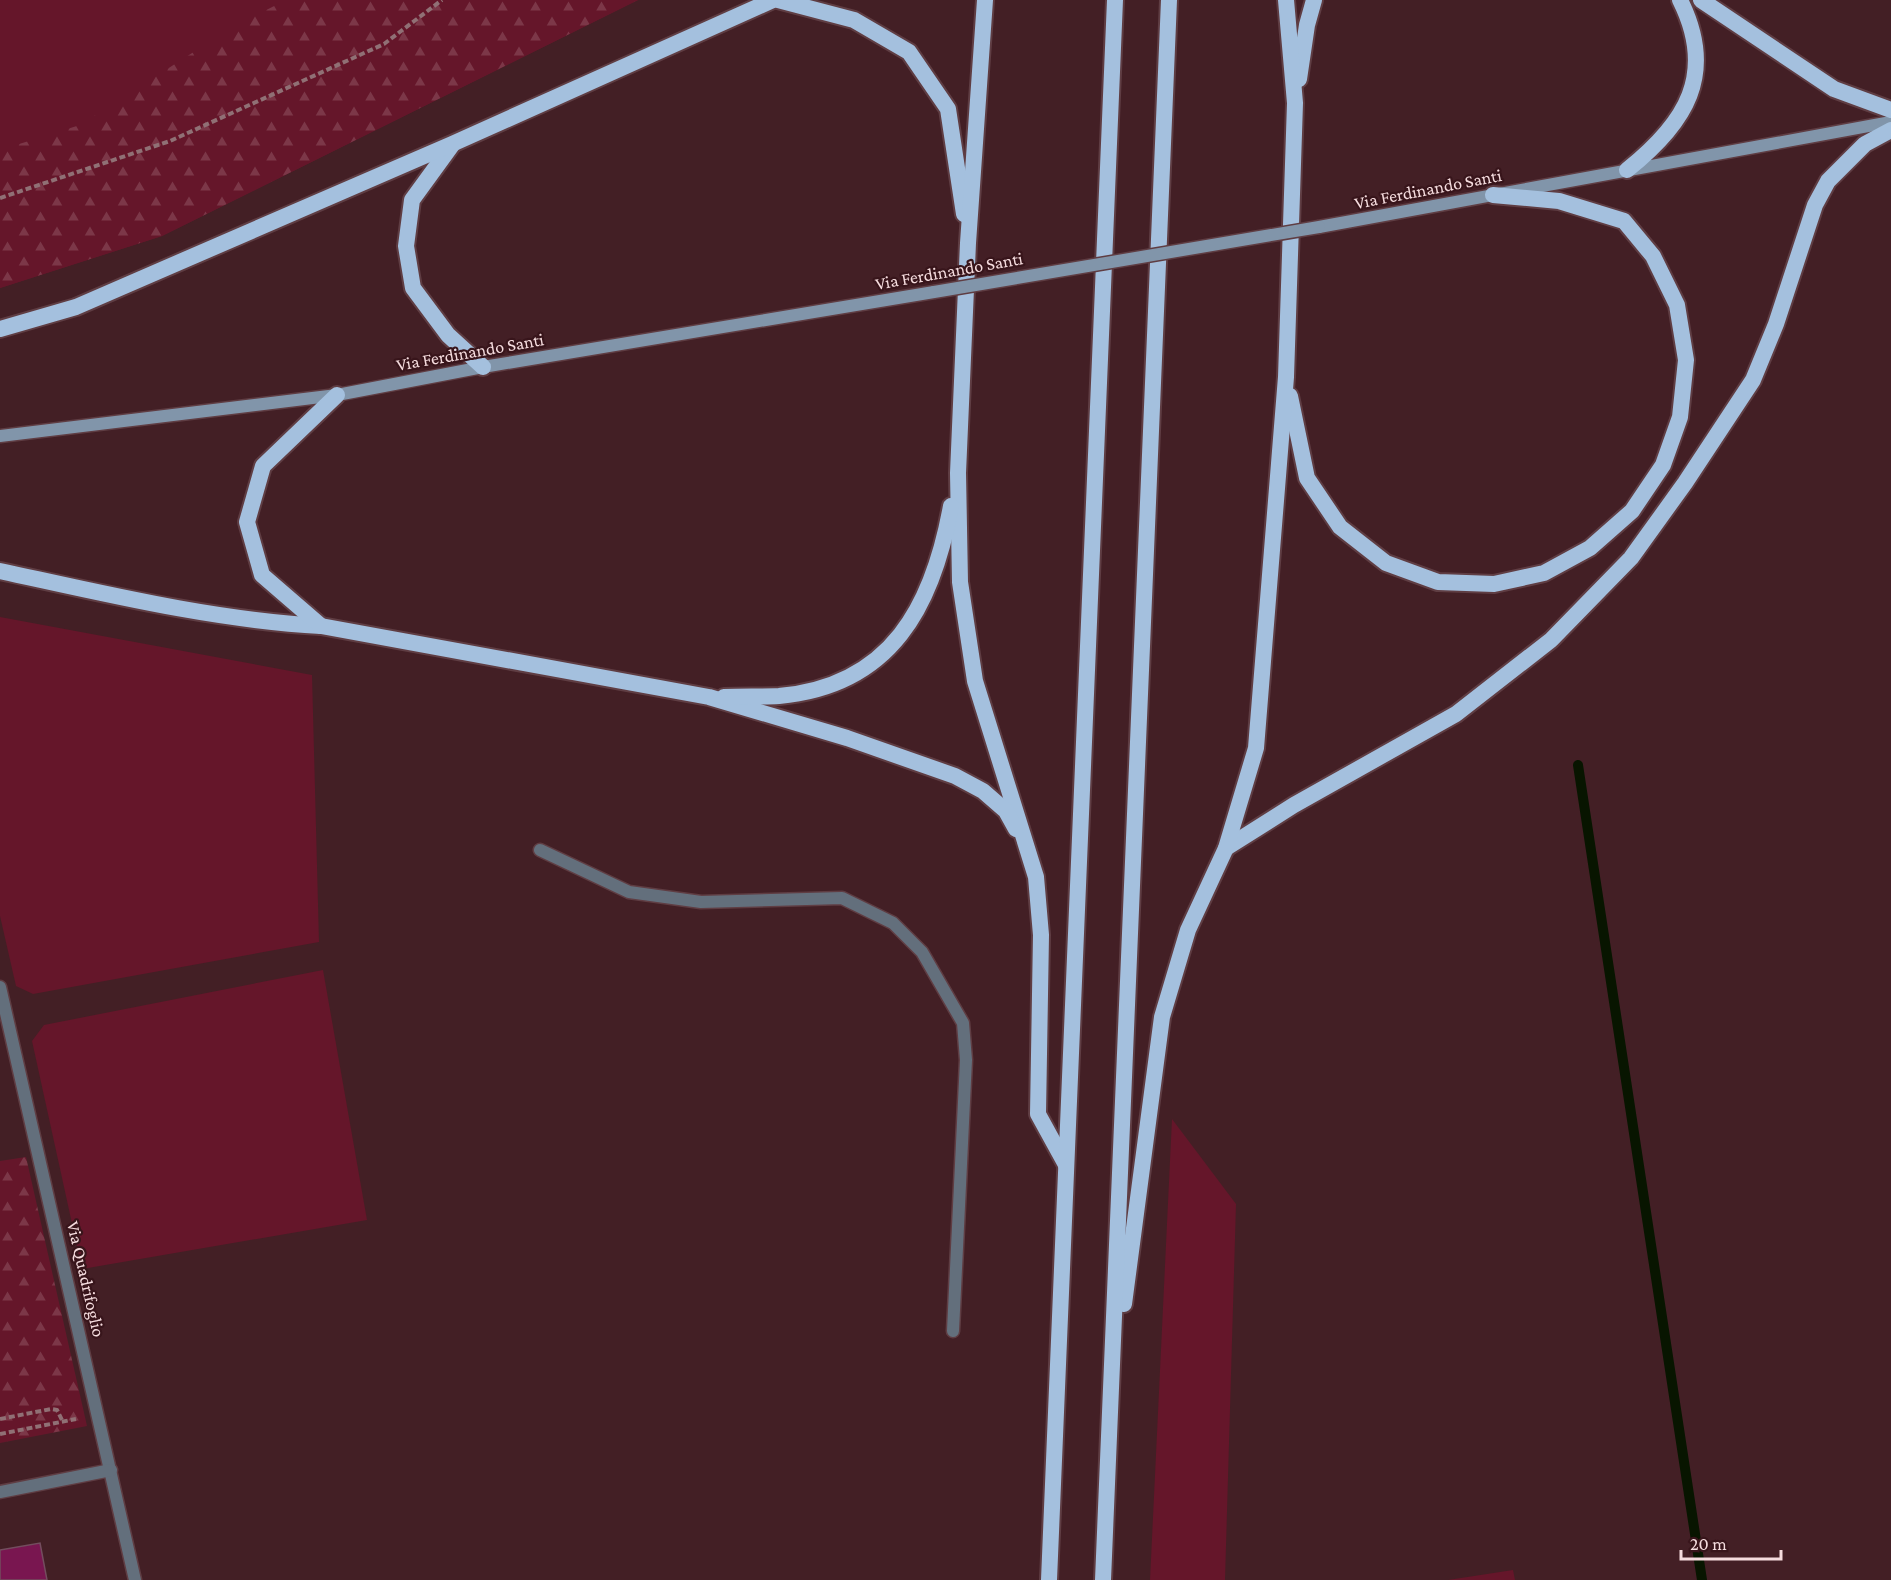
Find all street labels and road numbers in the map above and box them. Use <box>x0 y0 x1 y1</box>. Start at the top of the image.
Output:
street label: Via Ferdinando Santi <box>1353 165 1504 213</box>
street label: Via Ferdinando Santi <box>874 248 1025 294</box>
street label: Via Ferdinando Santi <box>395 329 546 375</box>
street label: Via Quadrifoglio <box>63 1219 109 1339</box>

